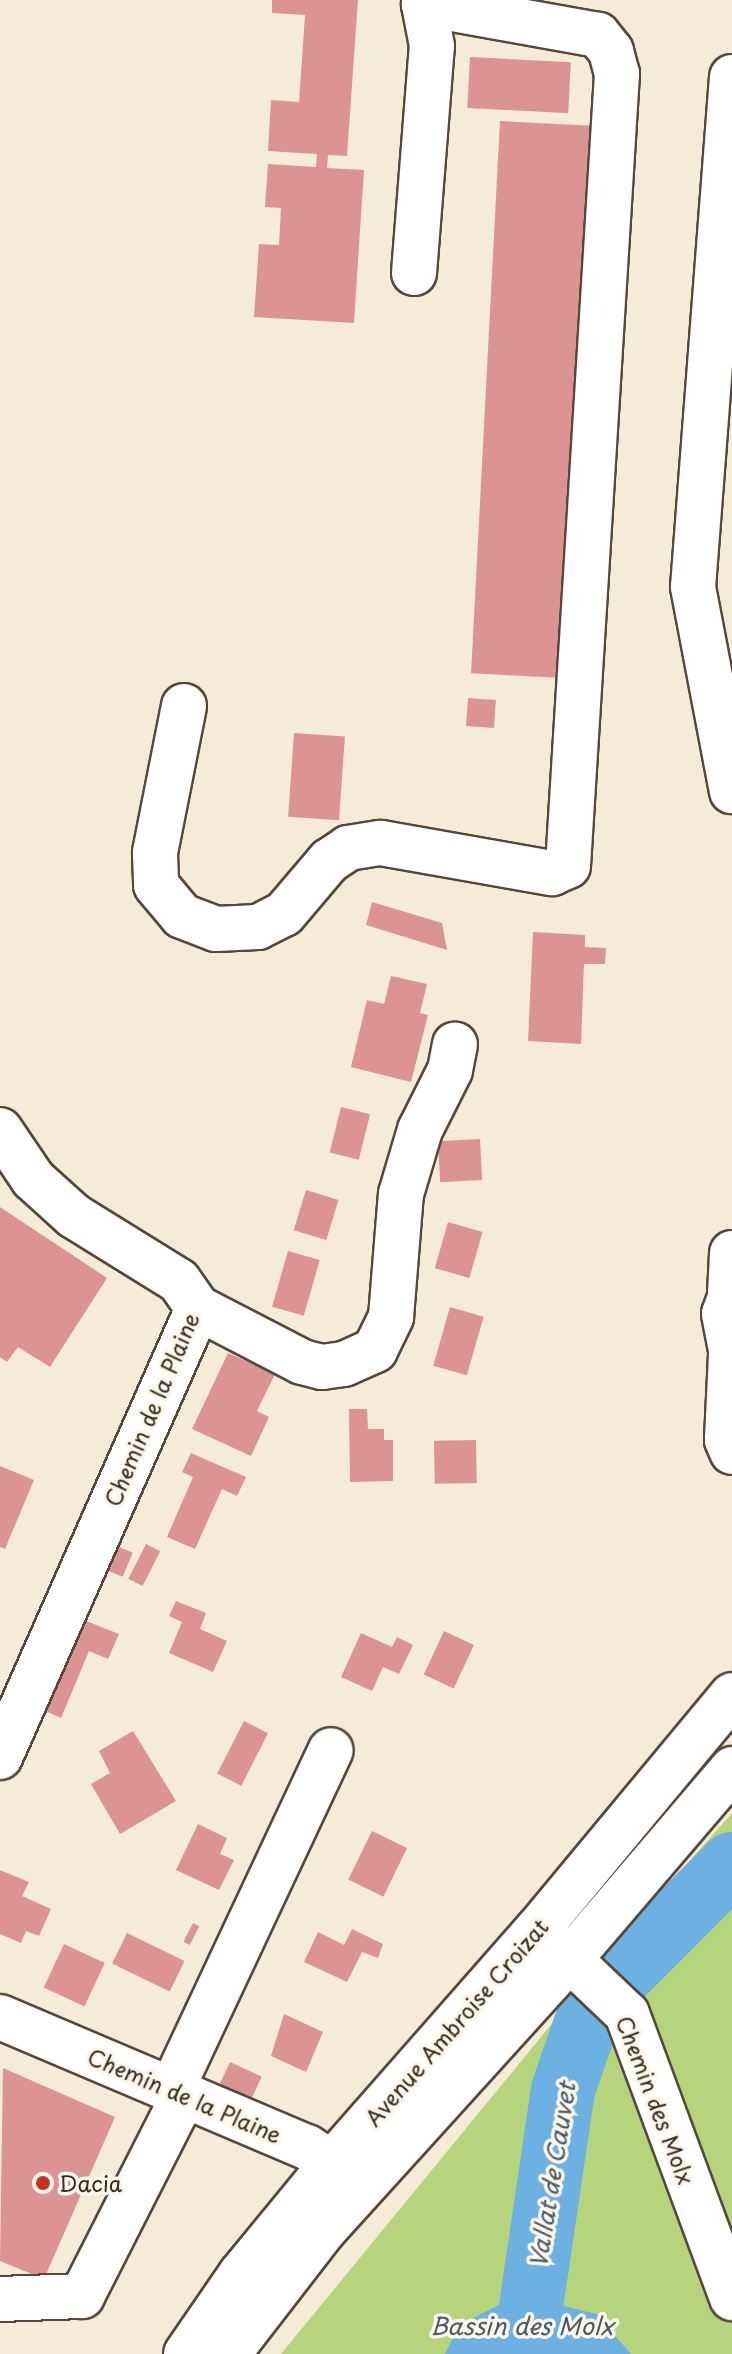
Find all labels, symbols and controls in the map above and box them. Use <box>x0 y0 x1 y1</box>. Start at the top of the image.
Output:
street label: Chemin de la Plaine <box>98 1308 204 1510</box>
street label: Avenue Ambroise Croizat <box>359 1914 553 2130</box>
street label: Chemin des Molx <box>612 2012 700 2188</box>
street label: Chemin de la Plaine <box>84 2042 286 2148</box>
water label: Vallat de Cauvet <box>523 2079 581 2271</box>
place label: Dacia <box>59 2170 122 2196</box>
marker: Dacia <box>34 2174 52 2192</box>
water label: Bassin des Molx <box>430 2312 614 2340</box>

